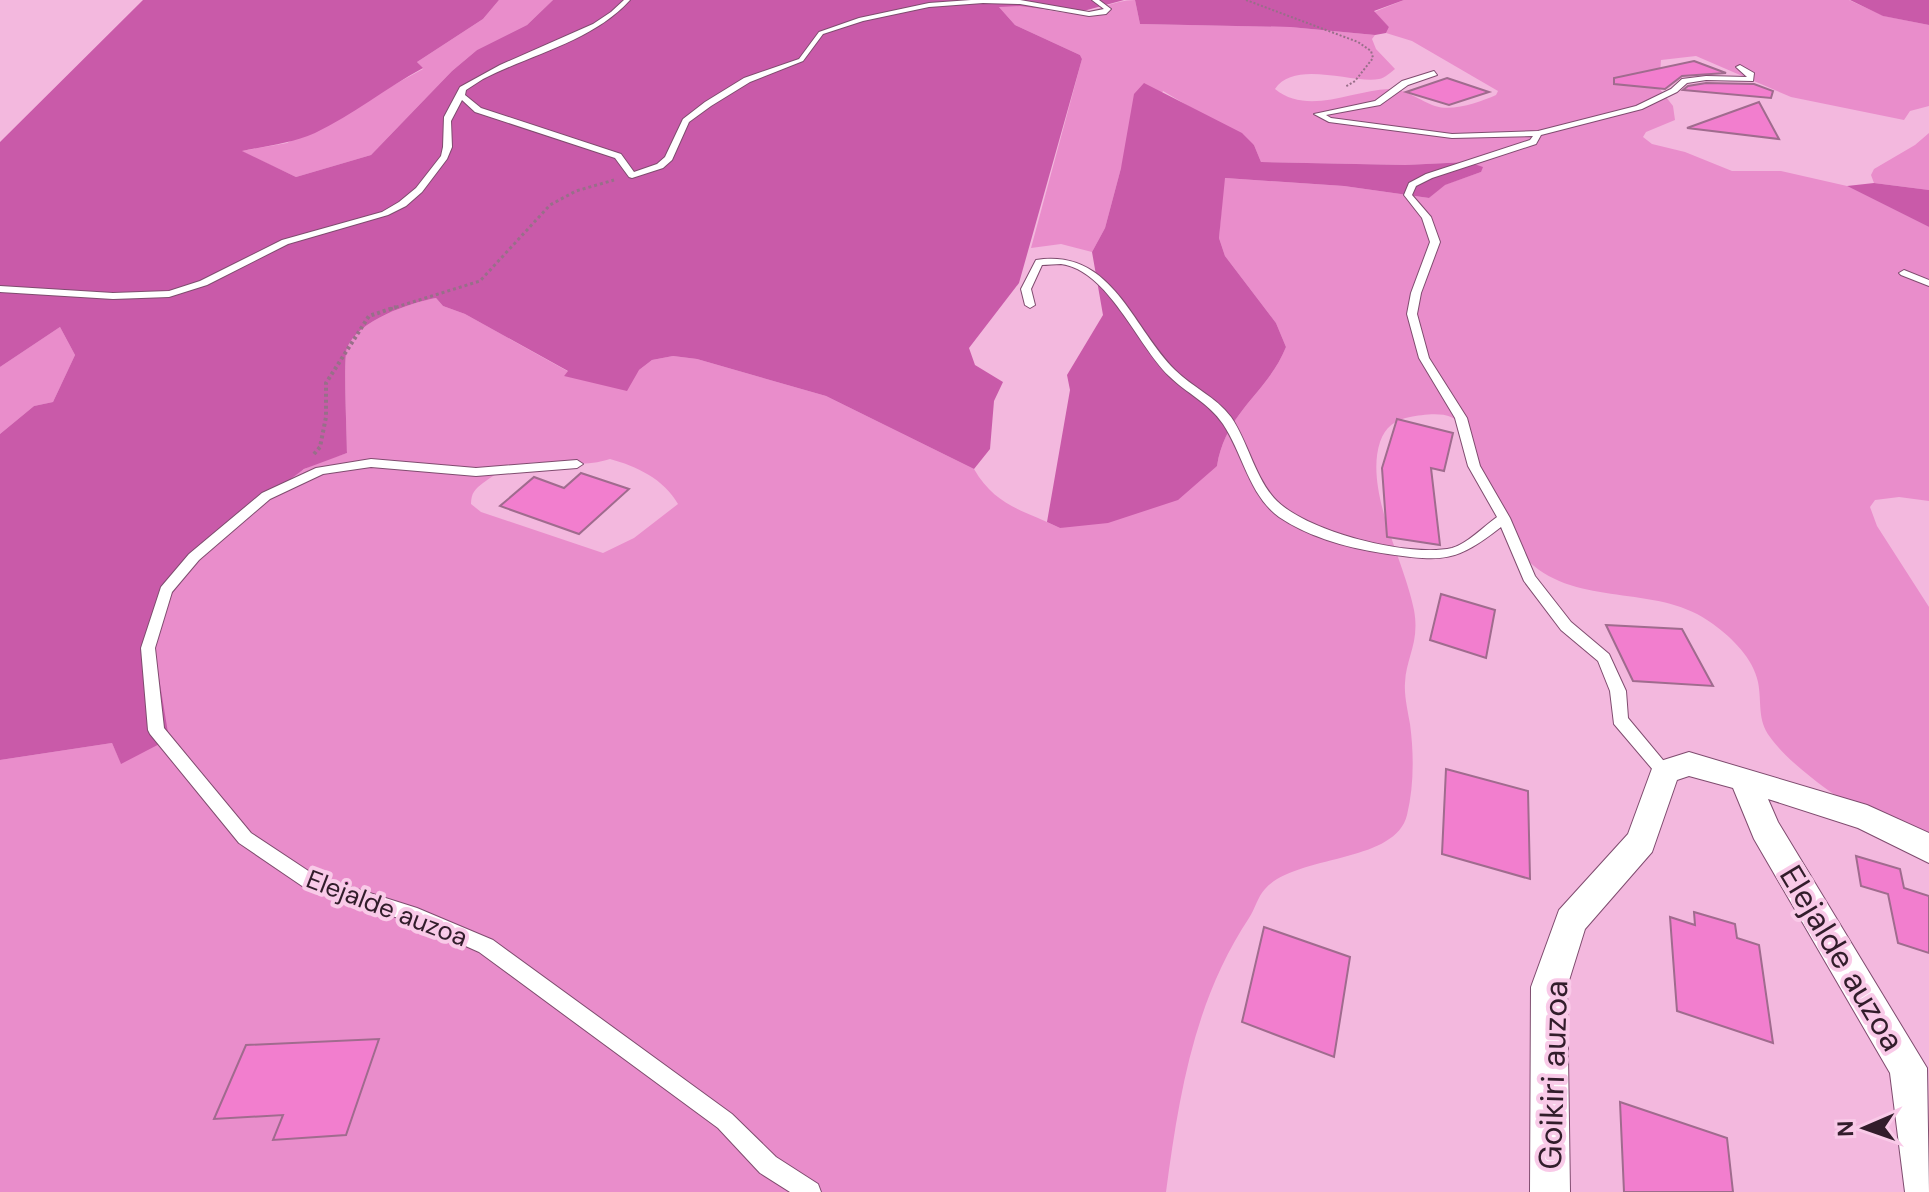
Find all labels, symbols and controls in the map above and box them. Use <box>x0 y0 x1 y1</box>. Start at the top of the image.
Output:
street label: Elejalde auzoa <box>1770 858 1914 1058</box>
street label: Elejalde auzoa <box>302 862 472 954</box>
street label: Goikiri auzoa <box>1529 980 1577 1170</box>
north arrow <box>1825 1088 1905 1168</box>
text: N <box>1831 1120 1860 1137</box>

